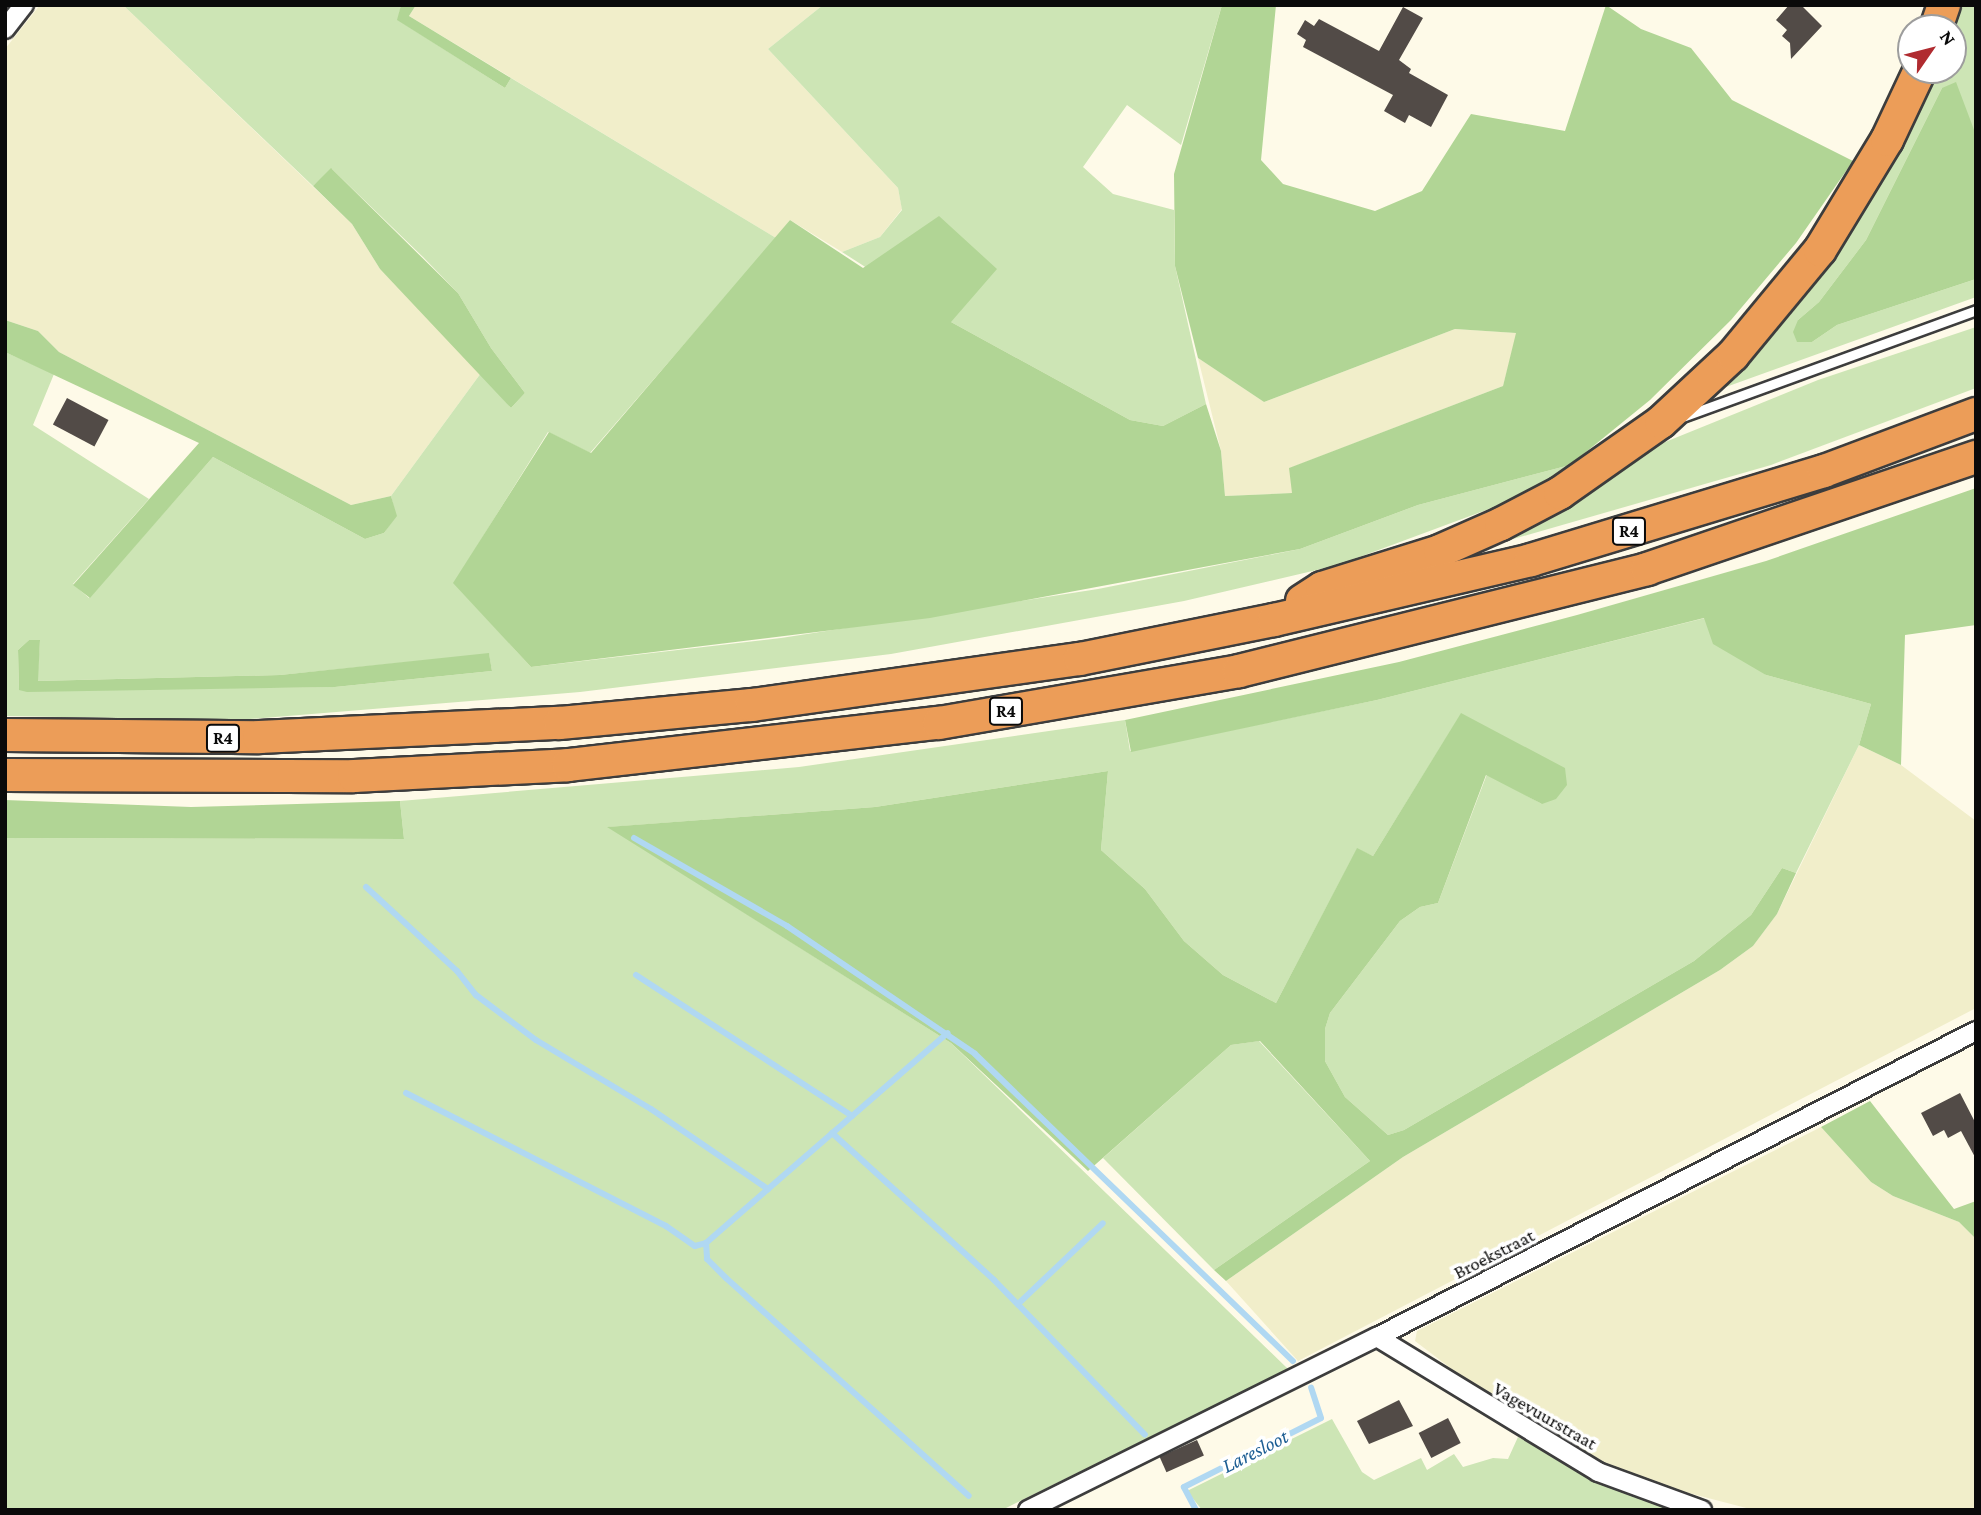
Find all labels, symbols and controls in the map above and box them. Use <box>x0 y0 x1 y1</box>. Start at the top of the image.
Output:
north arrow <box>1897 14 1967 84</box>
text: N <box>1936 26 1960 49</box>
road number: R4 <box>1612 516 1646 546</box>
road number: R4 <box>988 696 1024 726</box>
road number: R4 <box>206 724 241 752</box>
street label: Broekstraat <box>1450 1224 1538 1284</box>
street label: Vagevuurstraat <box>1489 1377 1601 1455</box>
water label: Laresloot <box>1218 1424 1292 1478</box>

